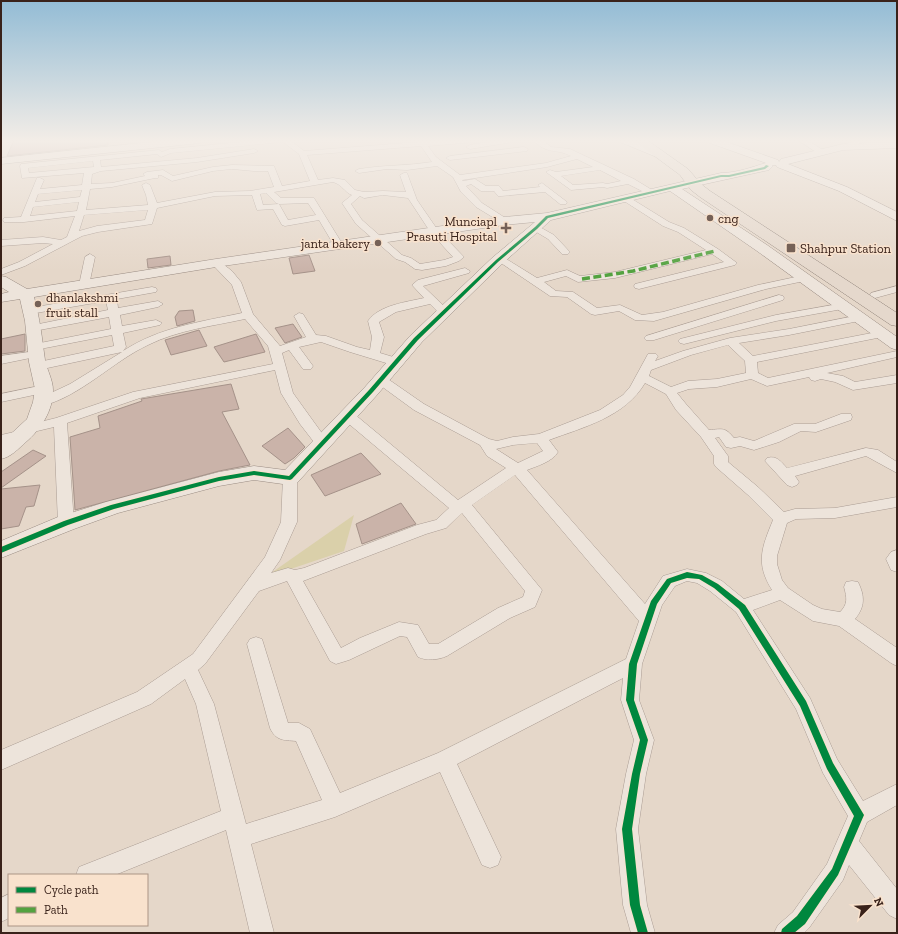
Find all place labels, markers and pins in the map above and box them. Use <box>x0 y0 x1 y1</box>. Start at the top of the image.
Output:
place label: cng <box>718 211 739 226</box>
marker: cng <box>705 213 715 223</box>
place label: Munciapl Prasuti Hospital <box>406 214 498 244</box>
marker: Munciapl Prasuti Hospital <box>500 222 512 234</box>
place label: janta bakery <box>300 236 370 252</box>
marker: janta bakery <box>373 238 383 248</box>
place label: Shahpur Station <box>800 241 892 256</box>
marker: Shahpur Station <box>785 242 797 254</box>
place label: dhanlakshmi fruit stall <box>46 290 119 320</box>
marker: dhanlakshmi fruit stall <box>33 299 43 309</box>

